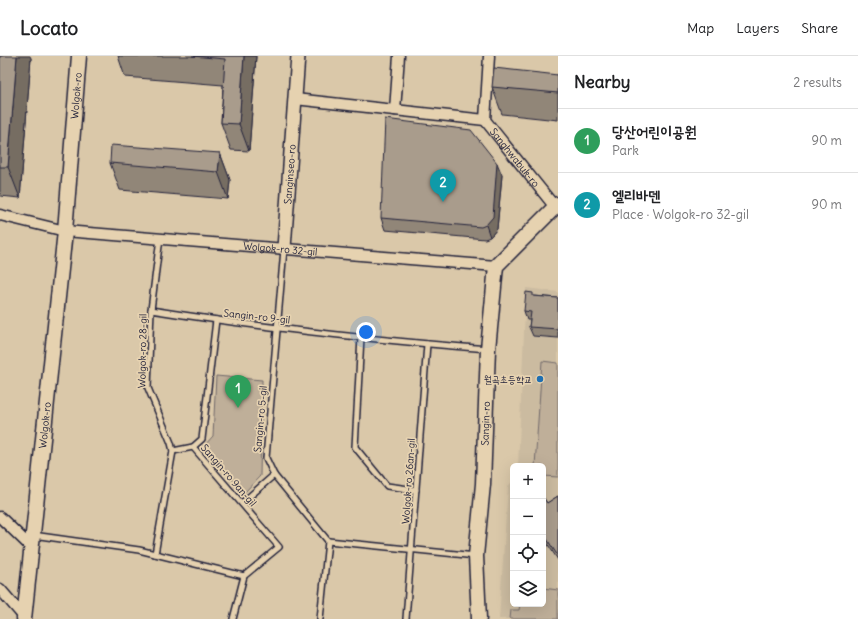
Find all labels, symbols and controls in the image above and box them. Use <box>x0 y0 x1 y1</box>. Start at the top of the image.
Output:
text: Locato <box>20 16 78 40</box>
text: Map <box>687 19 714 37</box>
text: Layers <box>736 19 779 37</box>
text: Share <box>801 19 838 37</box>
text: Nearby <box>574 71 630 93</box>
street label: Wolgok-ro <box>68 72 85 119</box>
text: 2 results <box>793 74 842 91</box>
text: 당산어린이공원 <box>612 122 697 141</box>
street label: Sanghwabuk-ro <box>487 125 543 190</box>
text: 1 <box>584 132 590 149</box>
text: 90 m <box>811 132 842 149</box>
text: Park <box>612 142 639 159</box>
street label: Sanginseo-ro <box>281 143 299 205</box>
pin: 2 <box>430 169 456 202</box>
text: 엘리바덴 <box>612 186 660 205</box>
text: 2 <box>583 196 591 213</box>
text: 90 m <box>811 196 842 213</box>
text: Place · Wolgok-ro 32-gil <box>612 206 749 223</box>
street label: Wolgok-ro 32-gil <box>243 240 318 258</box>
street label: Sangin-ro 9-gil <box>223 307 291 326</box>
street label: Wolgok-ro 28-gil <box>135 314 150 388</box>
your location <box>356 322 376 342</box>
place label: 월곡초등학교 <box>484 373 532 386</box>
marker: 월곡초등학교 <box>535 374 545 384</box>
pin: 1 <box>225 375 251 408</box>
street label: Sangin-ro 5-gil <box>251 385 270 453</box>
street label: Wolgok-ro <box>36 401 54 449</box>
street label: Sangin-ro <box>478 401 493 446</box>
street label: Wolgok-ro 26an-gil <box>399 438 418 524</box>
street label: Sangin-ro 9an-gil <box>198 442 259 509</box>
map controls <box>510 463 546 607</box>
button: + <box>510 463 546 499</box>
button: − <box>510 499 546 535</box>
button: locate <box>510 535 546 571</box>
button: layers <box>510 571 546 607</box>

